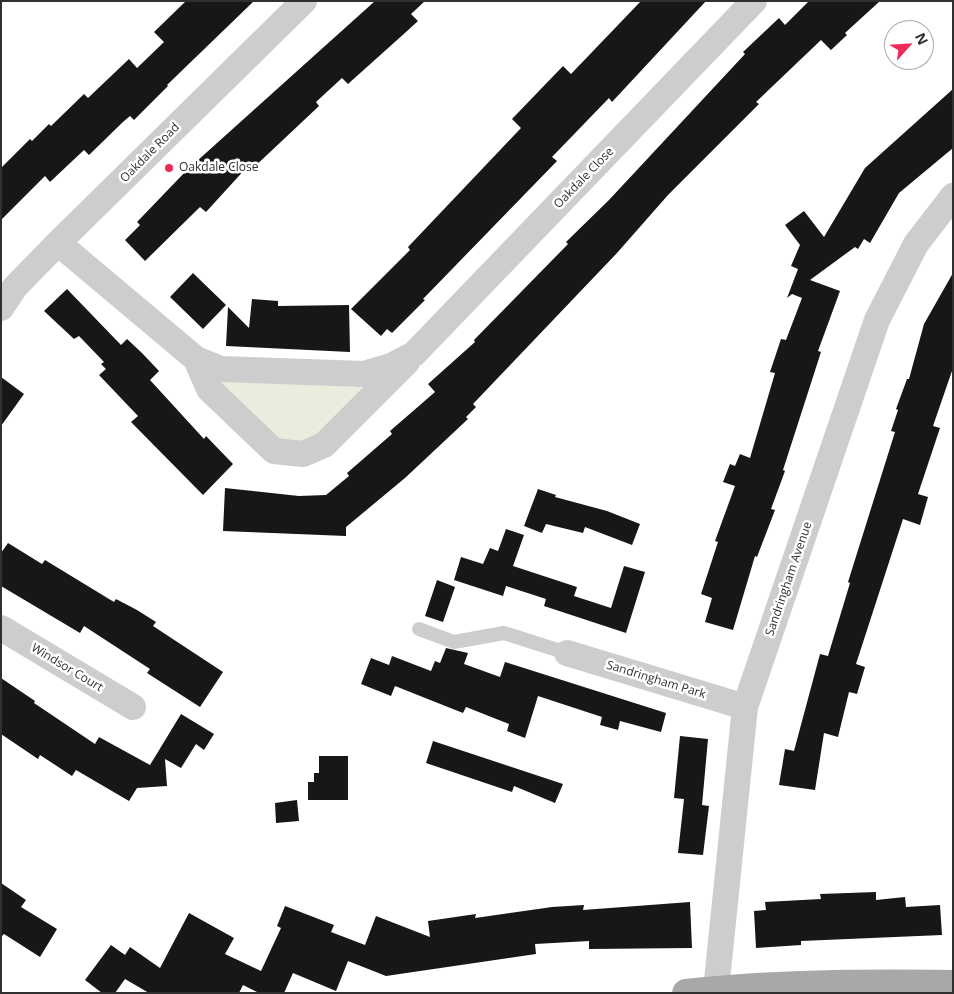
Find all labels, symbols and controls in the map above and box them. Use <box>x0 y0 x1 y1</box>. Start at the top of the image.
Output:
north arrow <box>884 20 934 70</box>
text: N <box>911 29 933 48</box>
street label: Oakdale Road <box>117 120 183 186</box>
street label: Oakdale Close <box>551 144 617 212</box>
place label: Oakdale Close <box>179 161 258 175</box>
marker: Oakdale Close <box>163 162 175 174</box>
street label: Sandringham Avenue <box>763 520 815 638</box>
street label: Windsor Court <box>29 641 105 695</box>
street label: Sandringham Park <box>605 658 707 702</box>

